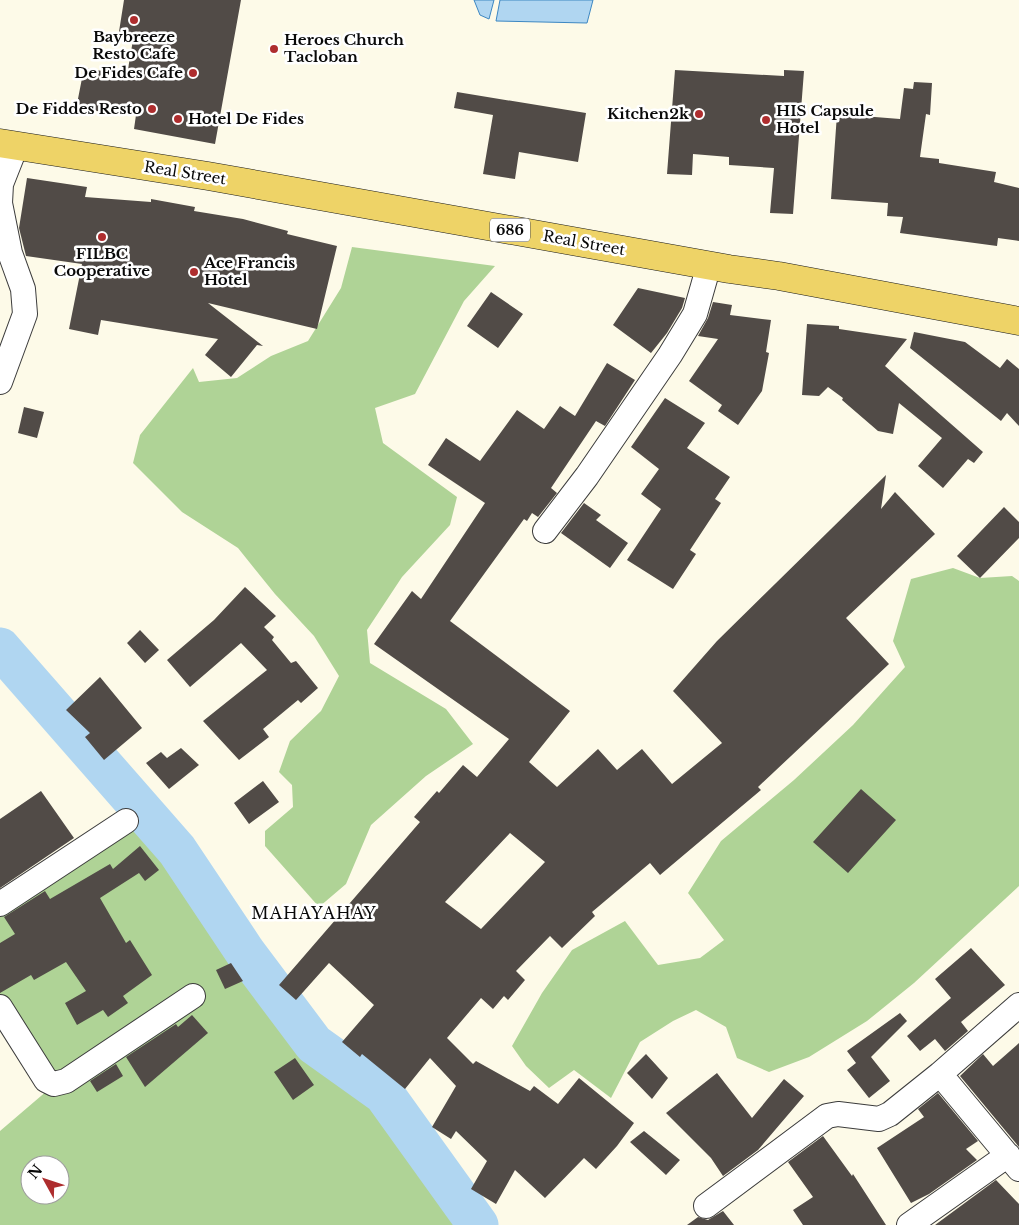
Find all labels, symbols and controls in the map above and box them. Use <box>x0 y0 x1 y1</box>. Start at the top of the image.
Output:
marker: Baybreeze Resto Cafe <box>128 14 140 26</box>
place label: Baybreeze Resto Cafe <box>92 27 176 63</box>
place label: Heroes Church Tacloban <box>284 30 404 66</box>
marker: Heroes Church Tacloban <box>268 43 280 55</box>
place label: De Fides Cafe <box>74 63 183 82</box>
marker: De Fides Cafe <box>187 67 199 79</box>
place label: De Fiddes Resto <box>16 99 142 118</box>
place label: HIS Capsule Hotel <box>776 101 874 137</box>
marker: De Fiddes Resto <box>146 103 158 115</box>
place label: Kitchen2k <box>607 104 690 123</box>
marker: Kitchen2k <box>693 108 705 120</box>
place label: Hotel De Fides <box>188 109 304 128</box>
marker: Hotel De Fides <box>172 113 184 125</box>
marker: HIS Capsule Hotel <box>760 114 772 126</box>
street label: Real Street <box>143 157 228 188</box>
road number: 686 <box>490 218 530 242</box>
street label: Real Street <box>542 226 627 259</box>
marker: FILBC Cooperative <box>96 231 108 243</box>
place label: FILBC Cooperative <box>54 244 150 280</box>
place label: Ace Francis Hotel <box>203 253 295 289</box>
marker: Ace Francis Hotel <box>188 266 200 278</box>
district label: MAHAYAHAY <box>251 903 377 923</box>
north arrow <box>20 1155 70 1205</box>
text: N <box>24 1161 46 1182</box>

